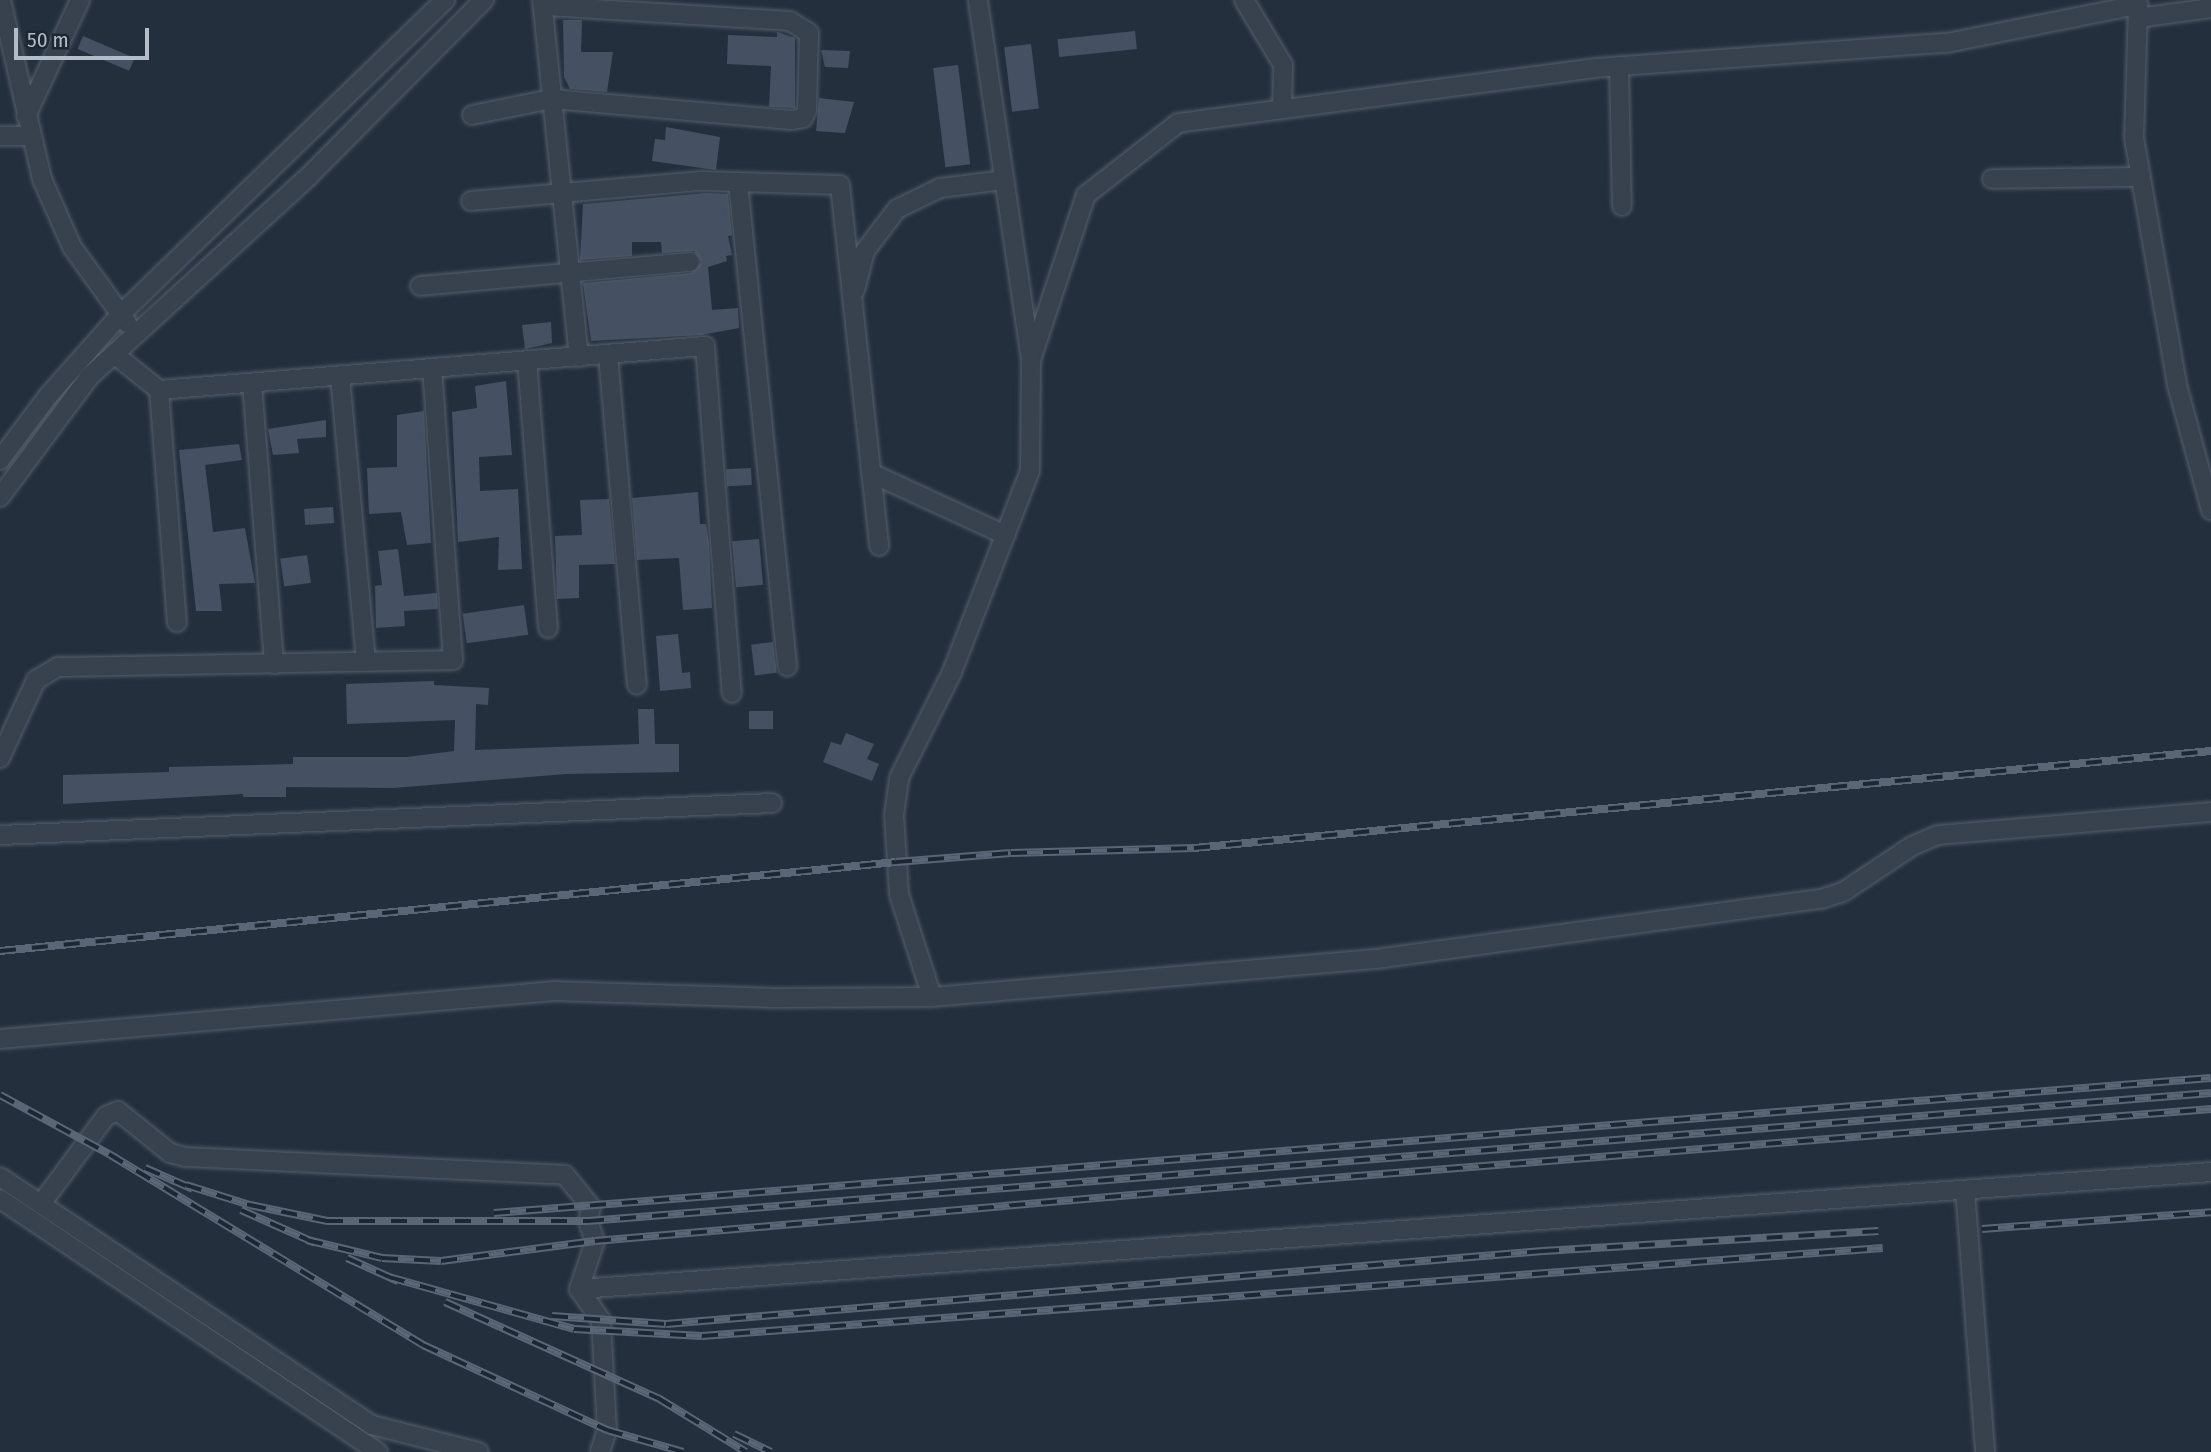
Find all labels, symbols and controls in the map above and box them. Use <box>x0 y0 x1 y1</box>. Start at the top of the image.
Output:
scale bar <box>18 14 152 58</box>
text: 50 m <box>27 27 69 53</box>

